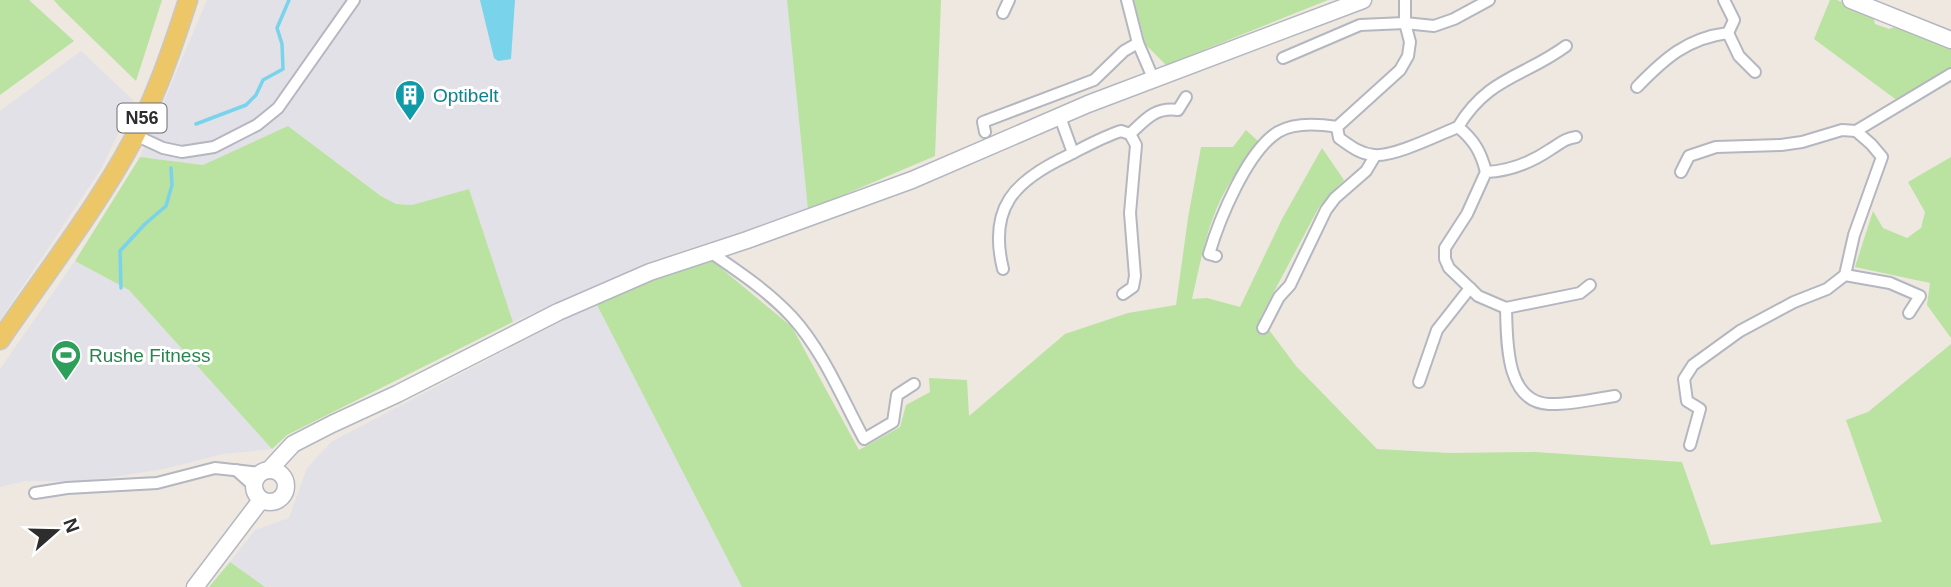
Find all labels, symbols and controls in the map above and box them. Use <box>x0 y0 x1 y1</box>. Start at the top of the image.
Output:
building icon: Optibelt <box>393 78 427 122</box>
place label: Optibelt <box>433 85 499 106</box>
road number: N56 <box>118 104 166 132</box>
sports icon: Rushe Fitness <box>49 338 83 382</box>
place label: Rushe Fitness <box>89 345 210 366</box>
north arrow <box>21 496 91 566</box>
text: N <box>59 515 84 535</box>

